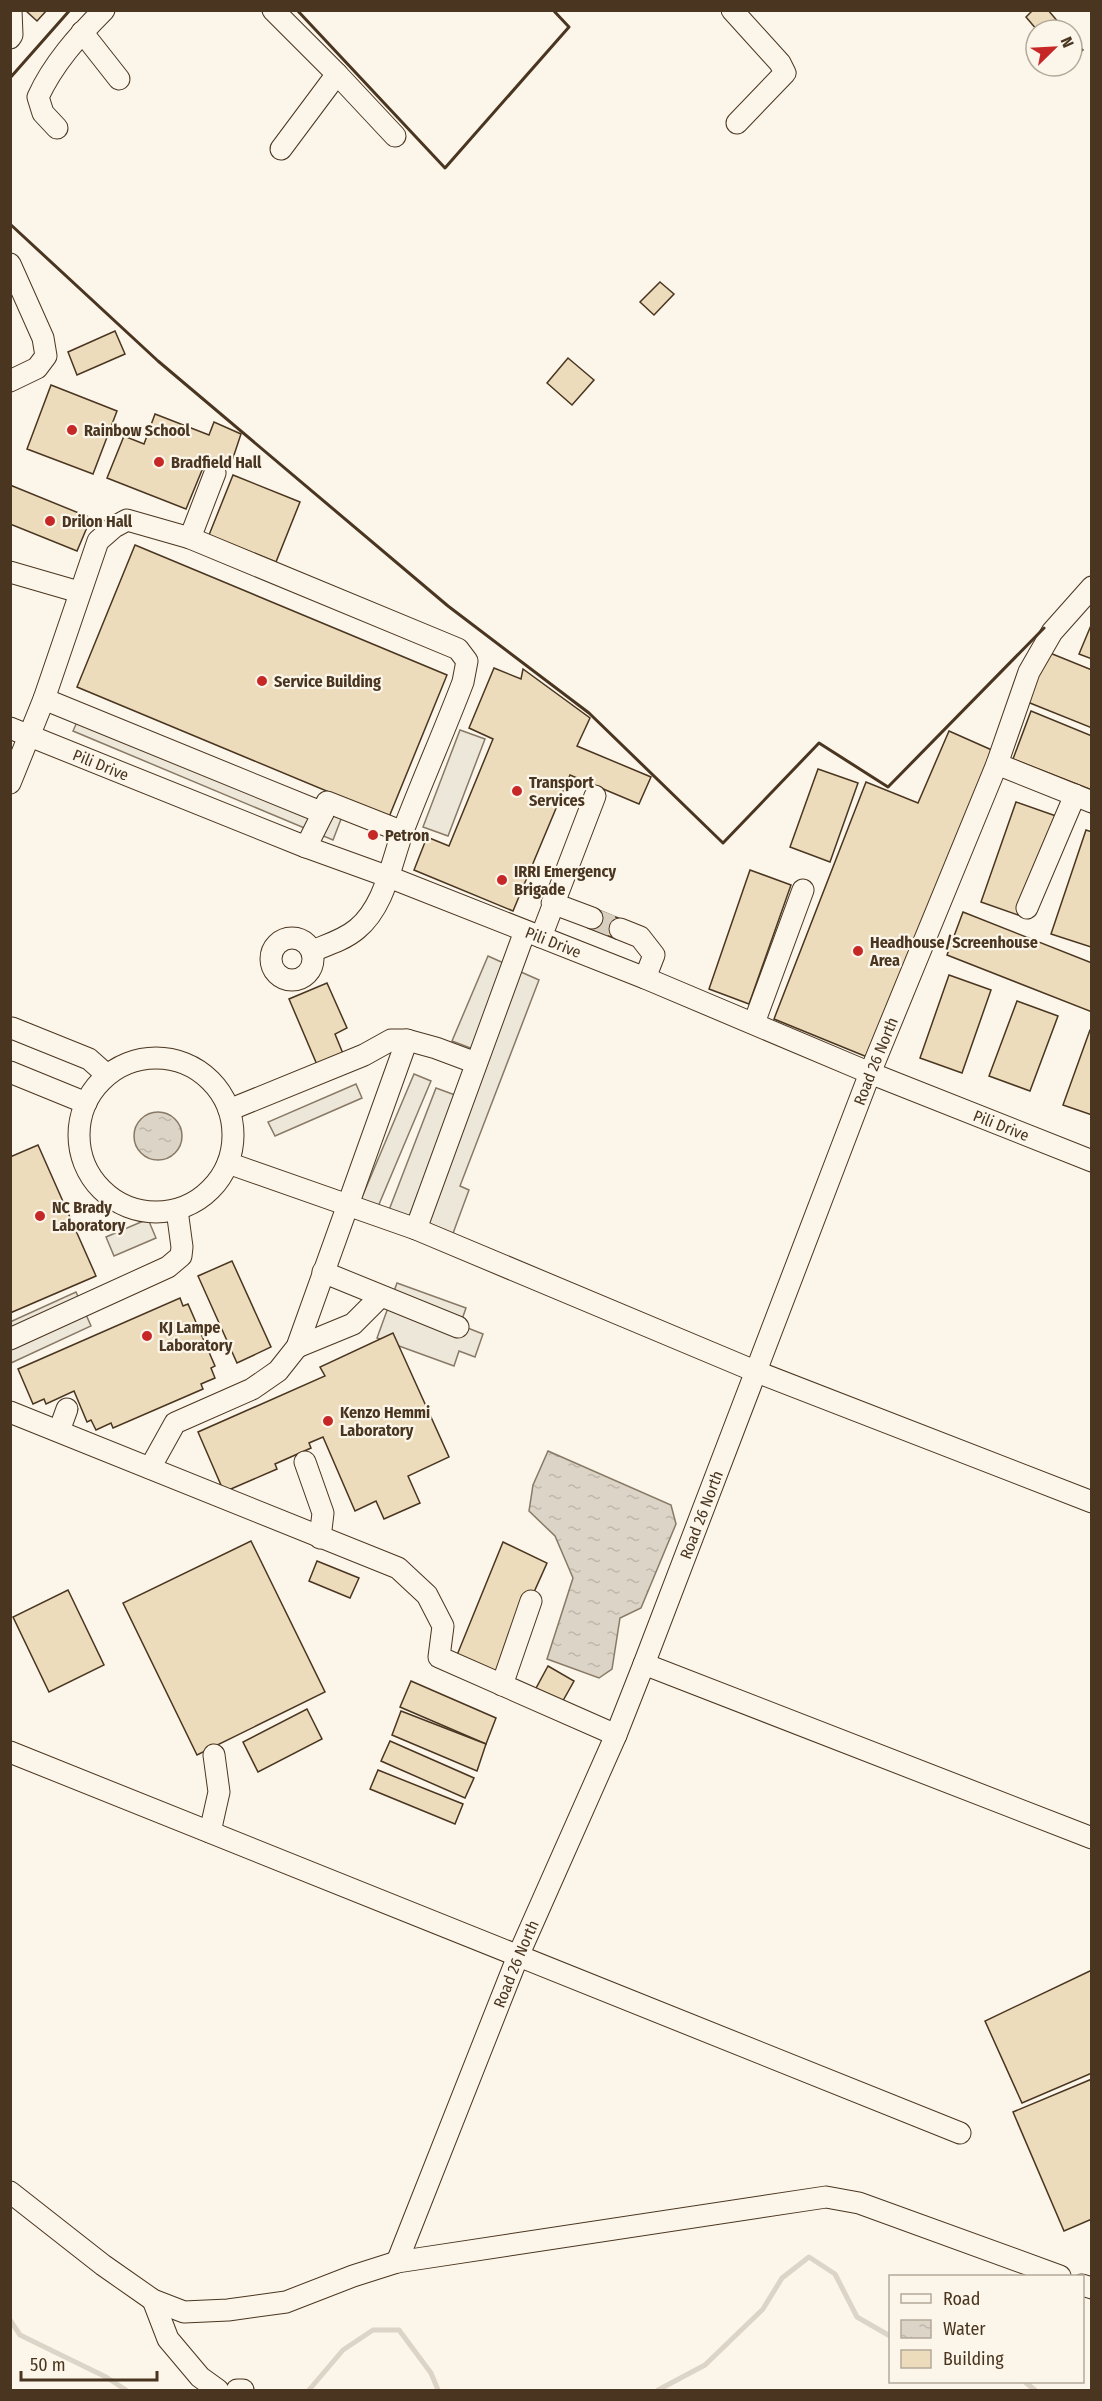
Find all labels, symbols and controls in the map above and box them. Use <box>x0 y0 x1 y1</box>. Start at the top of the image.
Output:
north arrow <box>1024 18 1084 78</box>
text: N <box>1057 34 1078 50</box>
place label: Rainbow School <box>84 421 191 440</box>
marker: Rainbow School <box>65 423 79 437</box>
place label: Bradfield Hall <box>171 453 262 472</box>
marker: Bradfield Hall <box>152 455 166 469</box>
place label: Drilon Hall <box>62 512 133 531</box>
marker: Drilon Hall <box>43 514 57 528</box>
place label: Service Building <box>274 672 381 691</box>
marker: Service Building <box>255 674 269 688</box>
street label: Pili Drive <box>70 745 132 784</box>
place label: Transport Services <box>529 773 594 810</box>
marker: Transport Services <box>510 784 524 798</box>
place label: Petron <box>385 826 429 845</box>
marker: Petron <box>366 828 380 842</box>
place label: IRRI Emergency Brigade <box>514 862 616 899</box>
marker: IRRI Emergency Brigade <box>495 873 509 887</box>
street label: Pili Drive <box>523 922 584 961</box>
place label: Headhouse/Screenhouse Area <box>869 933 1038 970</box>
marker: Headhouse/Screenhouse Area <box>851 944 865 958</box>
street label: Road 26 North <box>849 1014 901 1108</box>
street label: Pili Drive <box>971 1105 1032 1145</box>
place label: NC Brady Laboratory <box>52 1198 126 1235</box>
marker: NC Brady Laboratory <box>33 1209 47 1223</box>
place label: KJ Lampe Laboratory <box>159 1318 233 1355</box>
marker: KJ Lampe Laboratory <box>140 1329 154 1343</box>
place label: Kenzo Hemmi Laboratory <box>340 1403 430 1440</box>
marker: Kenzo Hemmi Laboratory <box>321 1414 335 1428</box>
street label: Road 26 North <box>676 1468 727 1562</box>
street label: Road 26 North <box>489 1917 542 2010</box>
legend <box>889 2275 1084 2383</box>
text: Road <box>943 2288 980 2310</box>
text: Water <box>943 2318 986 2340</box>
scale bar <box>21 2344 158 2382</box>
text: Building <box>943 2348 1004 2370</box>
text: 50 m <box>30 2354 66 2376</box>

